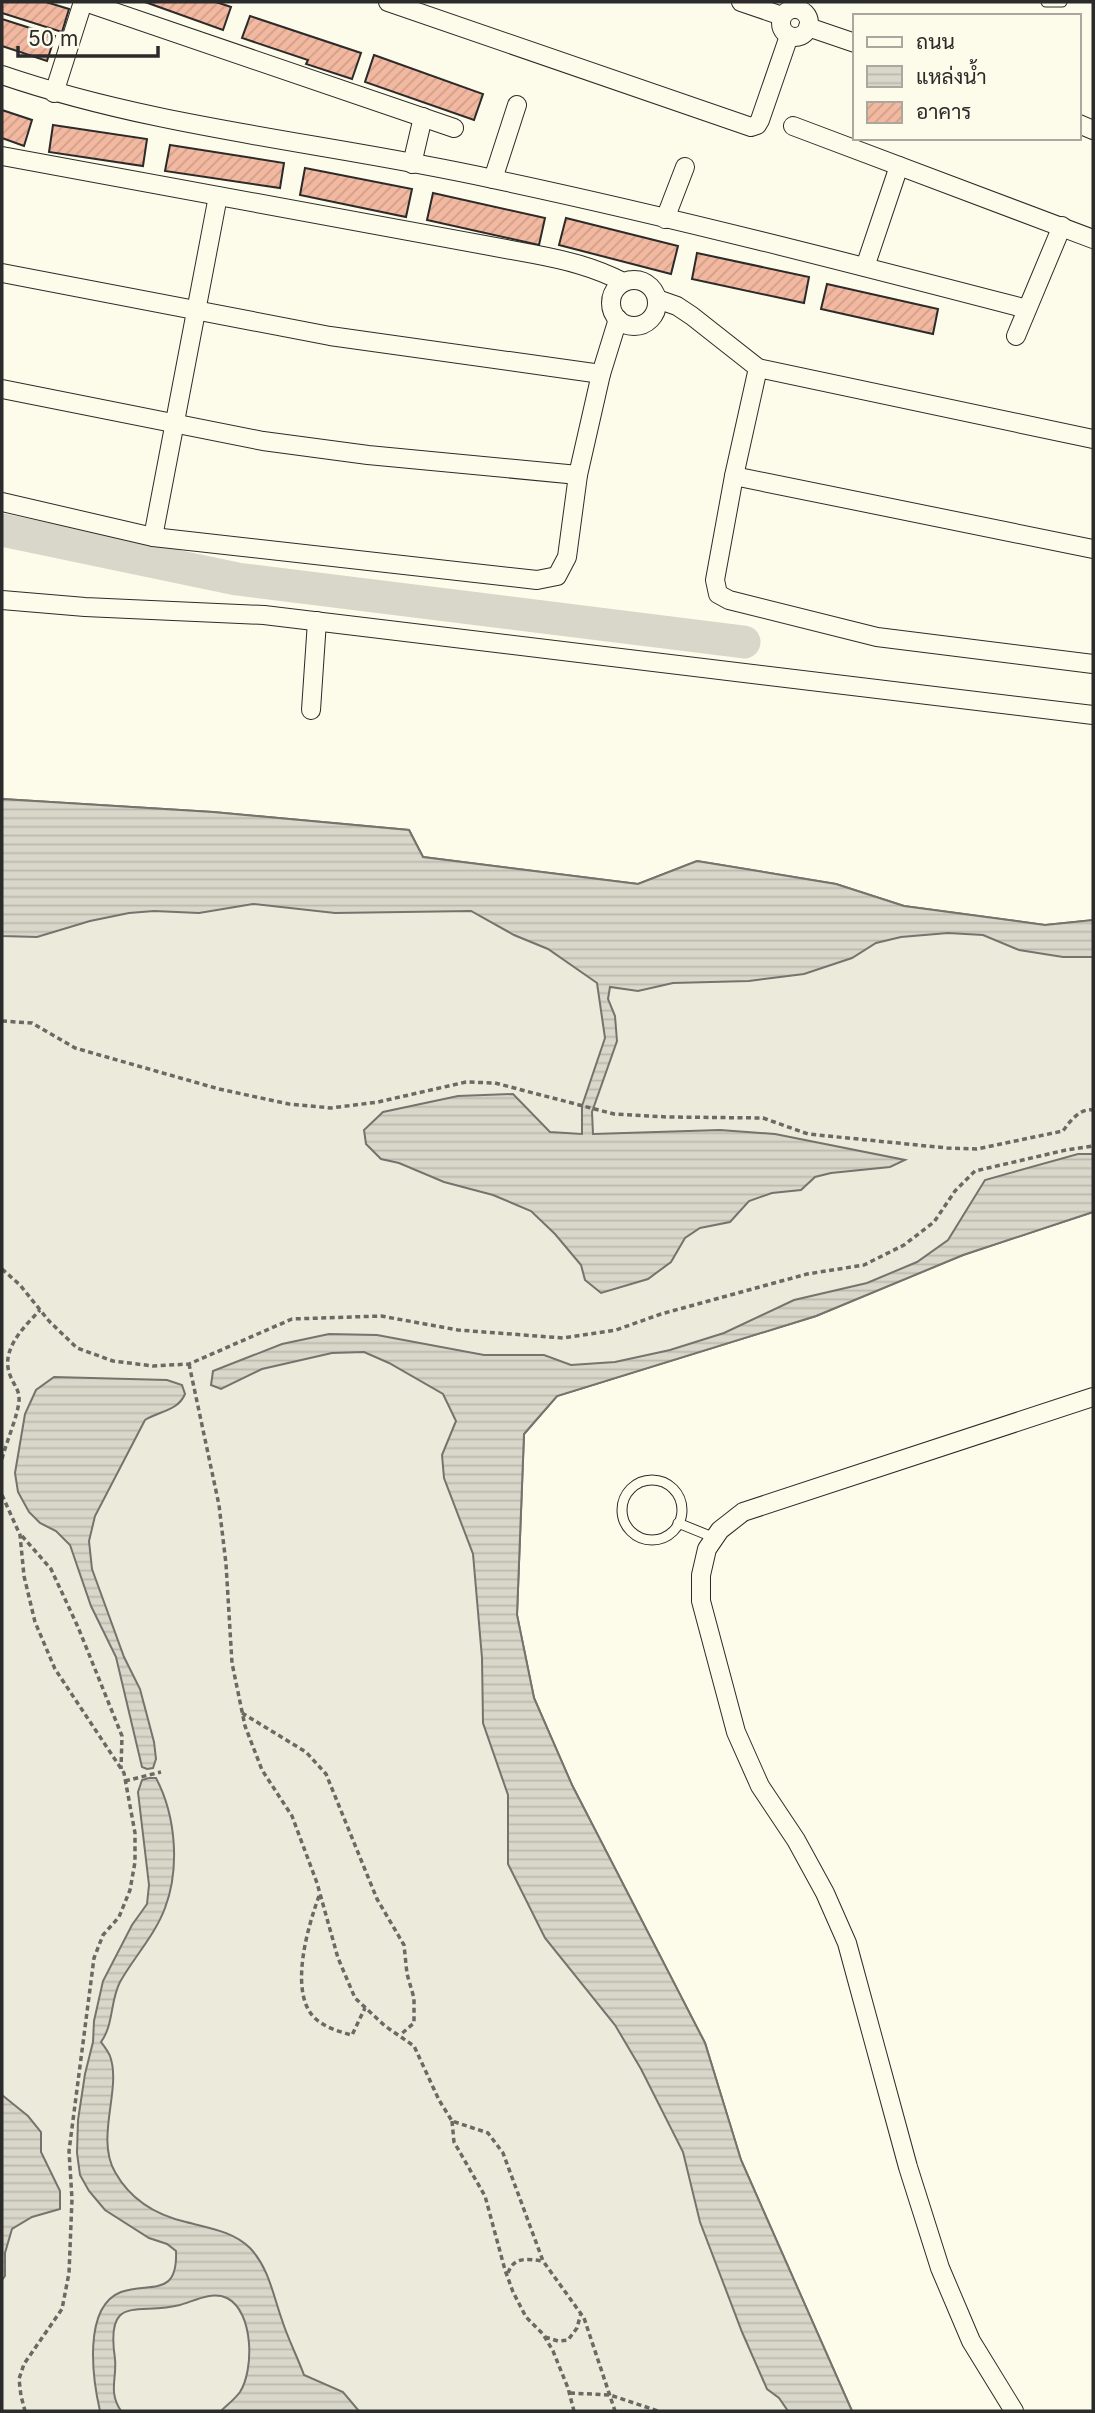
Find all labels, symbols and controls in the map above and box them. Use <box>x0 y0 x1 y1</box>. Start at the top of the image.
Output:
scale bar <box>18 14 158 58</box>
legend <box>853 14 1081 140</box>
text: 50 m <box>28 26 78 51</box>
text: ถนน <box>916 29 955 54</box>
text: แหล่งน้ำ <box>916 59 987 89</box>
text: อาคาร <box>916 99 972 124</box>

